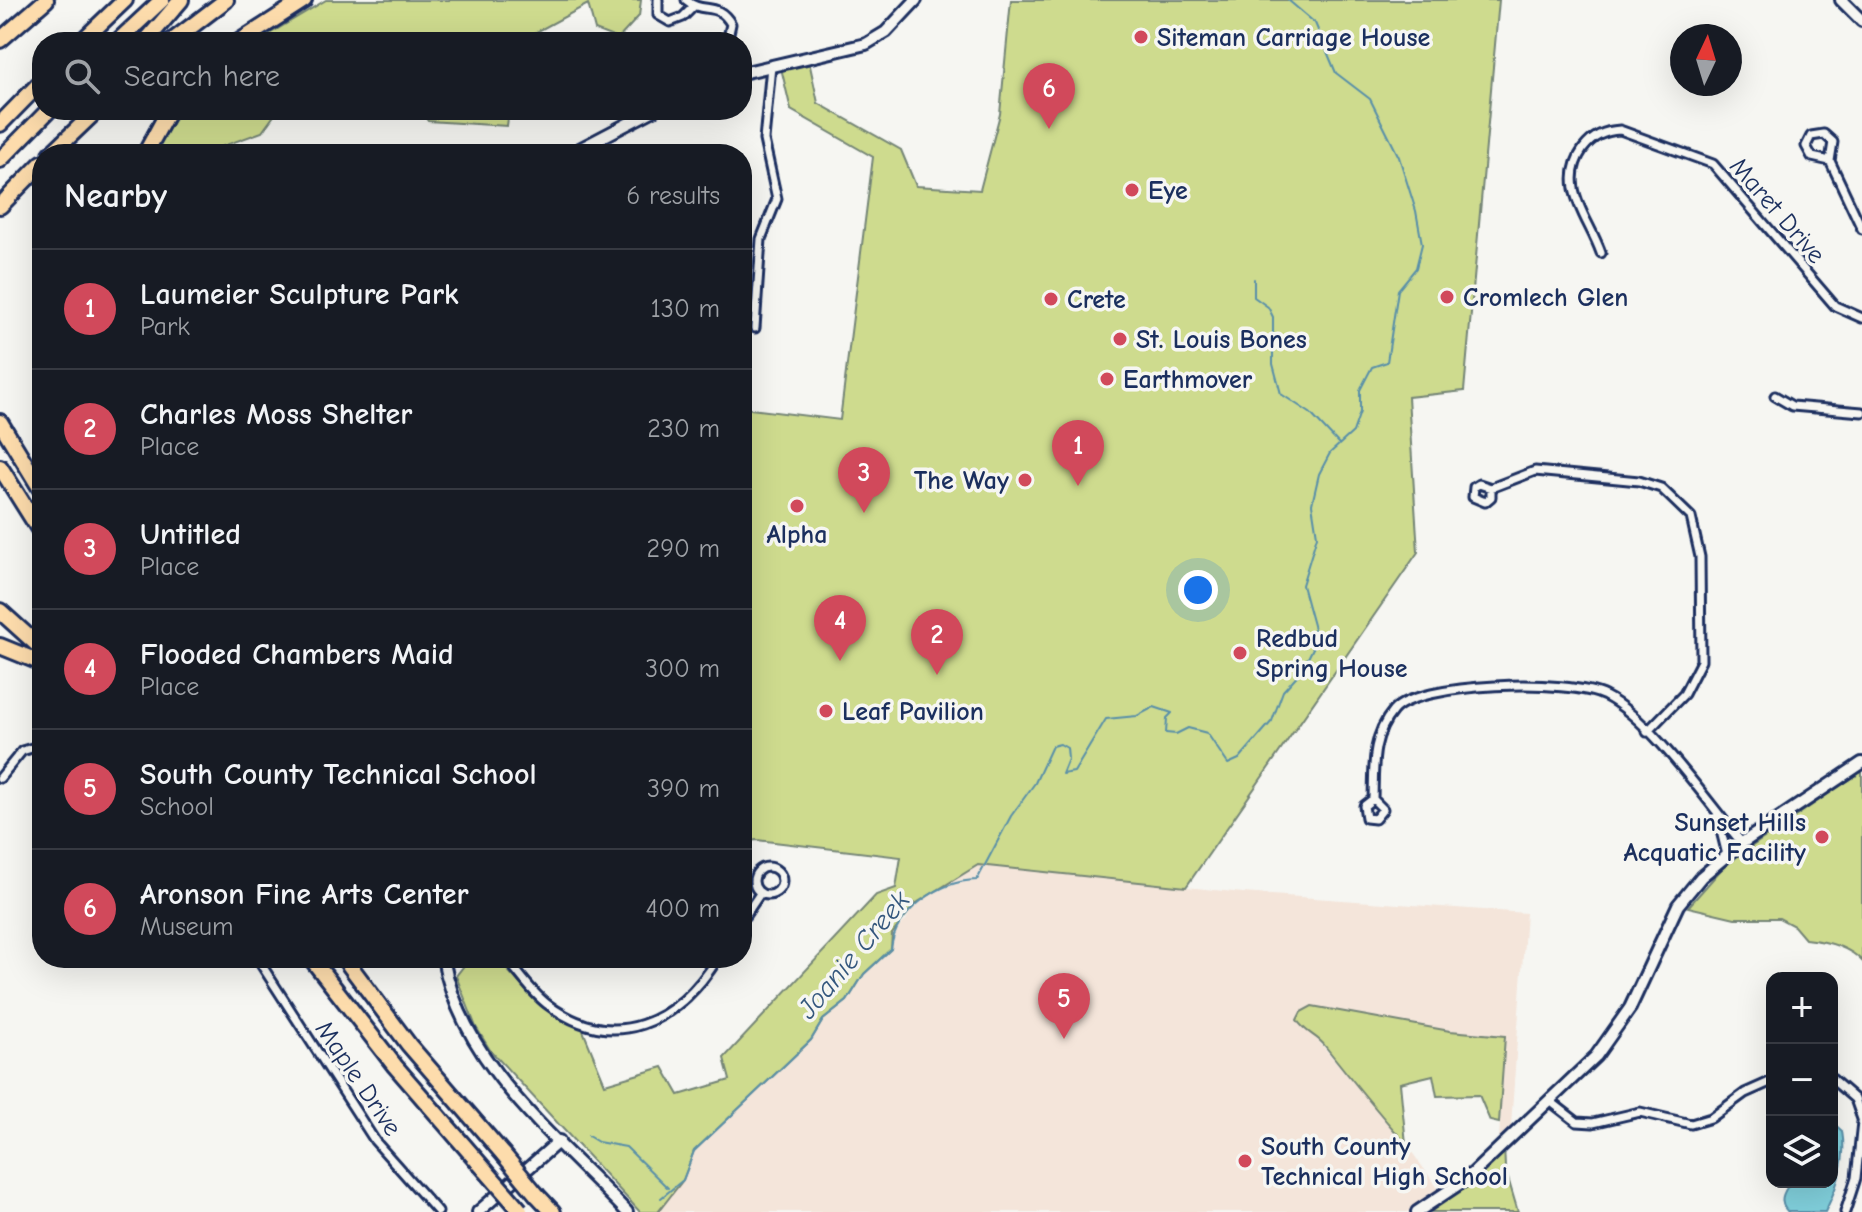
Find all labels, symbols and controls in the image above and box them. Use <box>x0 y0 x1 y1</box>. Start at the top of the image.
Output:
place label: Siteman Carriage House <box>1157 23 1431 53</box>
north arrow <box>1670 24 1742 96</box>
marker: Siteman Carriage House <box>1132 28 1150 46</box>
search box <box>32 32 752 120</box>
icon: search <box>60 54 104 98</box>
text: Search here <box>124 59 280 94</box>
pin: 6 <box>1023 63 1075 129</box>
street label: Maret Drive <box>1723 152 1831 270</box>
text: Nearby <box>64 176 167 216</box>
place label: Eye <box>1148 176 1188 206</box>
text: 6 results <box>626 181 720 211</box>
marker: Eye <box>1123 181 1141 199</box>
text: Laumeier Sculpture Park <box>140 277 459 312</box>
place label: Cromlech Glen <box>1463 283 1628 313</box>
place label: Crete <box>1067 285 1126 315</box>
marker: Cromlech Glen <box>1438 288 1456 306</box>
marker: Crete <box>1042 290 1060 308</box>
text: 1 <box>85 294 95 324</box>
text: 130 m <box>651 294 720 324</box>
text: Park <box>140 312 190 342</box>
place label: St. Louis Bones <box>1136 325 1307 355</box>
marker: St. Louis Bones <box>1111 330 1129 348</box>
place label: Earthmover <box>1123 365 1253 395</box>
marker: Earthmover <box>1098 370 1116 388</box>
text: Charles Moss Shelter <box>140 397 412 432</box>
text: 2 <box>84 414 96 444</box>
text: 230 m <box>647 414 720 444</box>
pin: 1 <box>1052 420 1104 486</box>
text: Place <box>140 432 199 462</box>
pin: 3 <box>838 447 890 513</box>
place label: The Way <box>914 466 1009 496</box>
marker: The Way <box>1016 471 1034 489</box>
marker: Alpha <box>788 497 806 515</box>
text: Untitled <box>140 517 241 552</box>
place label: Alpha <box>767 520 827 550</box>
text: 3 <box>84 534 96 564</box>
text: 290 m <box>647 534 720 564</box>
text: Place <box>140 552 199 582</box>
your location <box>1178 570 1218 610</box>
pin: 4 <box>814 595 866 661</box>
pin: 2 <box>911 609 963 675</box>
place label: Redbud Spring House <box>1256 624 1408 684</box>
text: Flooded Chambers Maid <box>140 637 454 672</box>
marker: Redbud Spring House <box>1231 644 1249 662</box>
text: 4 <box>84 654 96 684</box>
text: 300 m <box>645 654 720 684</box>
text: Place <box>140 672 199 702</box>
place label: Leaf Pavilion <box>842 697 984 727</box>
marker: Leaf Pavilion <box>817 702 835 720</box>
text: South County Technical School <box>140 757 537 792</box>
text: 5 <box>83 774 97 804</box>
text: 390 m <box>647 774 720 804</box>
text: School <box>140 792 214 822</box>
place label: Sunset Hills Acquatic Facility <box>1623 808 1806 868</box>
marker: Sunset Hills Acquatic Facility <box>1813 828 1831 846</box>
text: Aronson Fine Arts Center <box>140 877 469 912</box>
water label: Joanie Creek <box>791 884 917 1026</box>
text: 6 <box>83 894 97 924</box>
text: 400 m <box>646 894 720 924</box>
text: Museum <box>140 912 234 942</box>
map controls <box>1766 972 1838 1188</box>
button: + <box>1766 972 1838 1044</box>
pin: 5 <box>1038 973 1090 1039</box>
street label: Maple Drive <box>309 1015 408 1142</box>
button: − <box>1766 1044 1838 1116</box>
button: layers <box>1766 1116 1838 1188</box>
place label: South County Technical High School <box>1261 1132 1508 1192</box>
marker: South County Technical High School <box>1236 1152 1254 1170</box>

